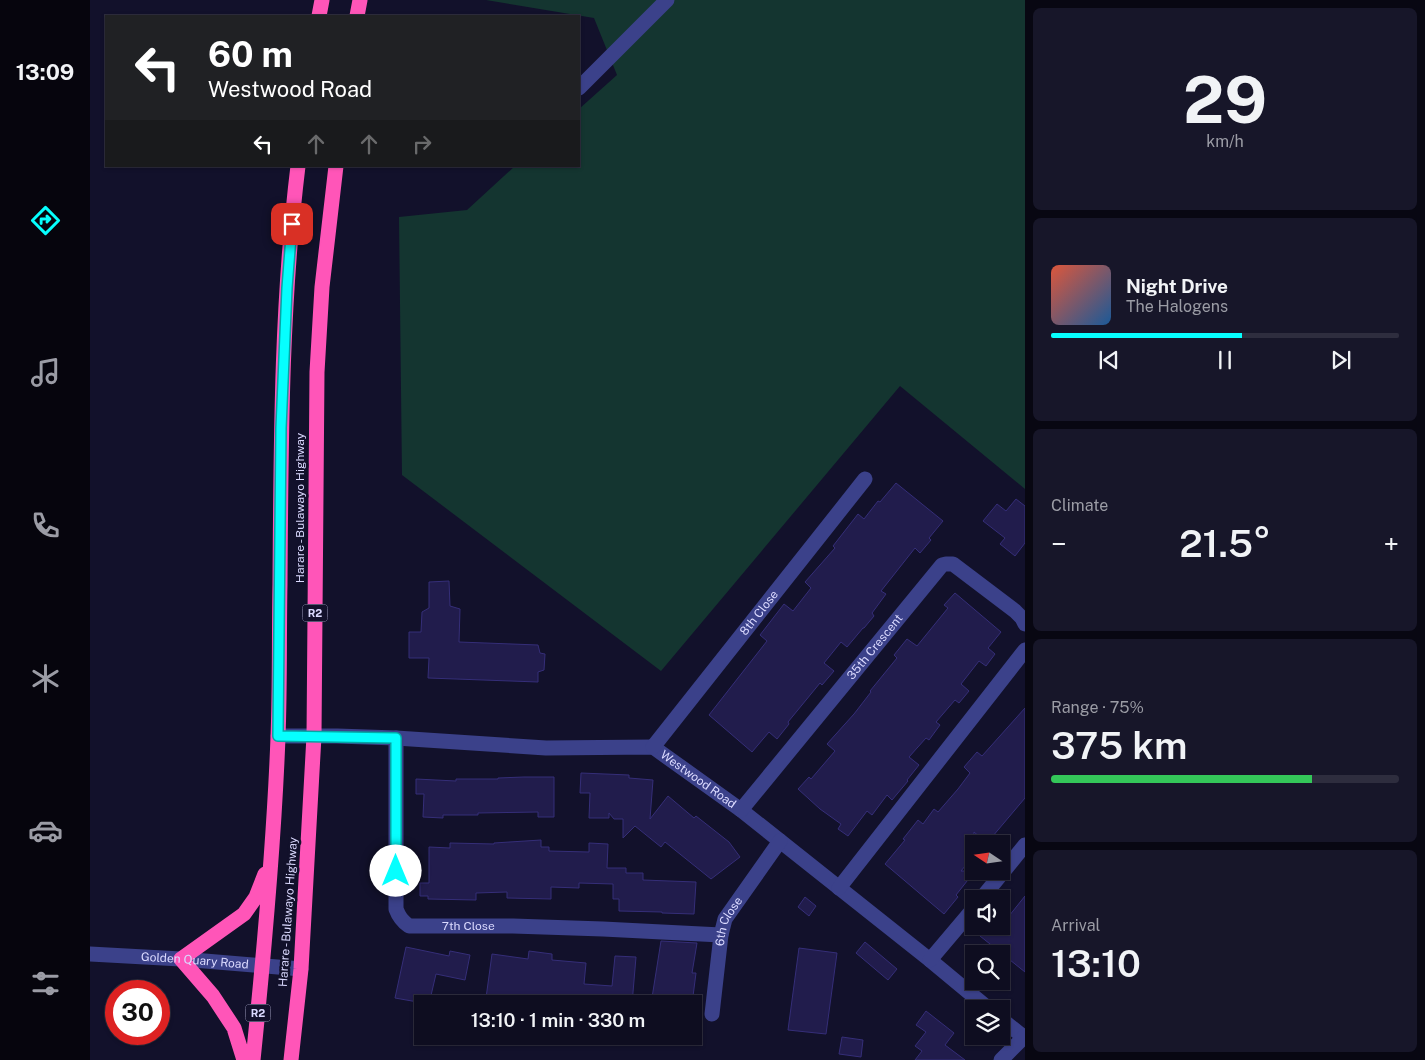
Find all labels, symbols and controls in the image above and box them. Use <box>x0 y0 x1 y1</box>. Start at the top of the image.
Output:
text: 60 m <box>208 34 293 75</box>
icon: left <box>125 35 190 100</box>
text: 13:09 <box>16 59 74 85</box>
text: 29 <box>1183 61 1267 138</box>
text: Westwood Road <box>208 76 372 102</box>
icon: left <box>249 130 277 158</box>
icon: ahead <box>302 130 330 158</box>
icon: ahead <box>355 130 383 158</box>
icon: right <box>408 130 436 158</box>
text: km/h <box>1206 132 1244 151</box>
icon: directions <box>28 203 63 238</box>
pin <box>271 203 313 245</box>
icon: arrive <box>278 210 306 238</box>
text: Night Drive <box>1126 275 1228 297</box>
text: The Halogens <box>1126 297 1228 316</box>
icon: previous <box>1095 346 1123 374</box>
icon: pause <box>1211 346 1239 374</box>
icon: next <box>1327 346 1355 374</box>
icon: music <box>28 355 63 390</box>
street label: Harare - Bulawayo Highway <box>293 432 307 583</box>
text: Climate <box>1051 496 1108 515</box>
icon: phone <box>28 508 63 543</box>
text: 21.5° <box>1179 521 1271 566</box>
text: − <box>1051 527 1067 560</box>
text: + <box>1383 527 1399 560</box>
street label: 8th Close <box>737 587 781 638</box>
road number: R2 <box>302 604 328 622</box>
street label: 35th Crescent <box>844 611 906 682</box>
icon: climate <box>28 661 63 696</box>
text: Range · 75% <box>1051 698 1144 717</box>
text: 375 km <box>1051 723 1187 768</box>
street label: Westwood Road <box>658 748 739 811</box>
icon: car <box>28 813 63 848</box>
north arrow <box>965 835 1010 880</box>
map controls <box>965 835 1010 1045</box>
street label: Harare - Bulawayo Highway <box>276 836 300 987</box>
position arrow <box>369 844 421 896</box>
button: sound <box>965 890 1010 935</box>
street label: 6th Close <box>713 894 746 947</box>
text: Arrival <box>1051 916 1100 935</box>
street label: 7th Close <box>442 919 495 933</box>
text: 13:10 <box>1051 941 1141 986</box>
button: search <box>965 945 1010 990</box>
street label: Golden Quary Road <box>141 950 249 972</box>
icon: filters <box>28 966 63 1001</box>
speed limit sign: 30 <box>105 980 170 1045</box>
button: layers <box>965 1000 1010 1045</box>
road number: R2 <box>246 1004 270 1021</box>
text: 13:10 · 1 min · 330 m <box>471 1009 645 1031</box>

